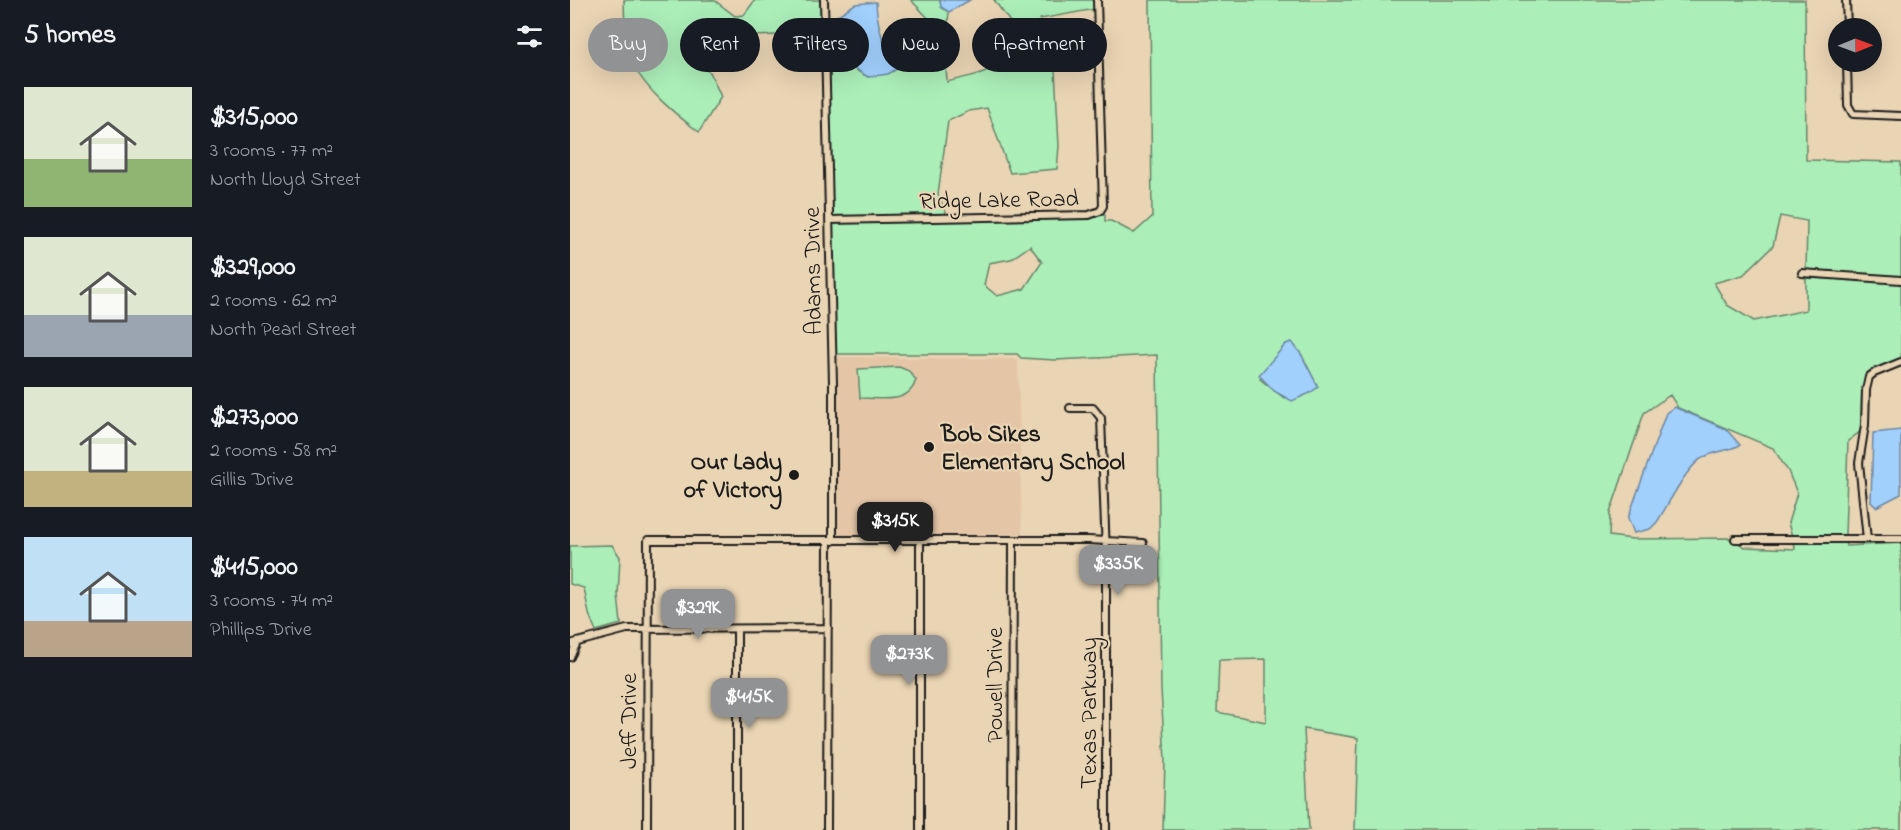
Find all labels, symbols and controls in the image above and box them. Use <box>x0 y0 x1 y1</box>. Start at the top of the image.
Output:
text: 5 homes <box>24 17 116 55</box>
chip: Buy <box>588 18 668 72</box>
chip: Rent <box>680 18 760 72</box>
chip: Filters <box>772 18 869 72</box>
chip: New <box>881 18 960 72</box>
chip: Apartment <box>972 18 1107 72</box>
north arrow <box>1828 18 1882 72</box>
map controls <box>1828 18 1882 72</box>
icon: filters <box>513 20 546 53</box>
text: $315,000 <box>210 99 298 137</box>
icon: home <box>72 111 144 183</box>
text: 3 rooms · 77 m² <box>210 137 333 166</box>
text: North Lloyd Street <box>210 166 361 195</box>
street label: Ridge Lake Road <box>919 183 1080 220</box>
street label: Adams Drive <box>796 206 833 335</box>
text: $329,000 <box>210 249 295 287</box>
icon: home <box>72 261 144 333</box>
text: 2 rooms · 62 m² <box>210 287 337 316</box>
text: North Pearl Street <box>210 316 356 345</box>
text: $273,000 <box>210 399 298 437</box>
icon: home <box>72 411 144 483</box>
place label: Bob Sikes Elementary School <box>940 418 1125 482</box>
text: 2 rooms · 58 m² <box>210 437 337 466</box>
marker: Bob Sikes Elementary School <box>922 440 936 454</box>
place label: Our Lady of Victory <box>684 446 782 510</box>
text: Gillis Drive <box>210 466 293 495</box>
marker: Our Lady of Victory <box>787 468 801 482</box>
pin: $315K <box>853 502 937 553</box>
text: $315K <box>871 507 919 536</box>
pin: $335K <box>1076 545 1160 596</box>
text: $415,000 <box>210 549 298 587</box>
text: $335K <box>1093 550 1143 579</box>
icon: home <box>72 561 144 633</box>
text: 3 rooms · 74 m² <box>210 587 333 616</box>
pin: $329K <box>656 589 740 640</box>
text: $329K <box>675 594 721 623</box>
text: Phillips Drive <box>210 616 312 645</box>
street label: Powell Drive <box>979 627 1014 743</box>
pin: $273K <box>867 635 951 686</box>
street label: Texas Parkway <box>1073 637 1109 789</box>
text: $273K <box>885 640 933 669</box>
street label: Jeff Drive <box>613 673 648 769</box>
pin: $415K <box>707 678 791 729</box>
text: $415K <box>725 683 773 712</box>

